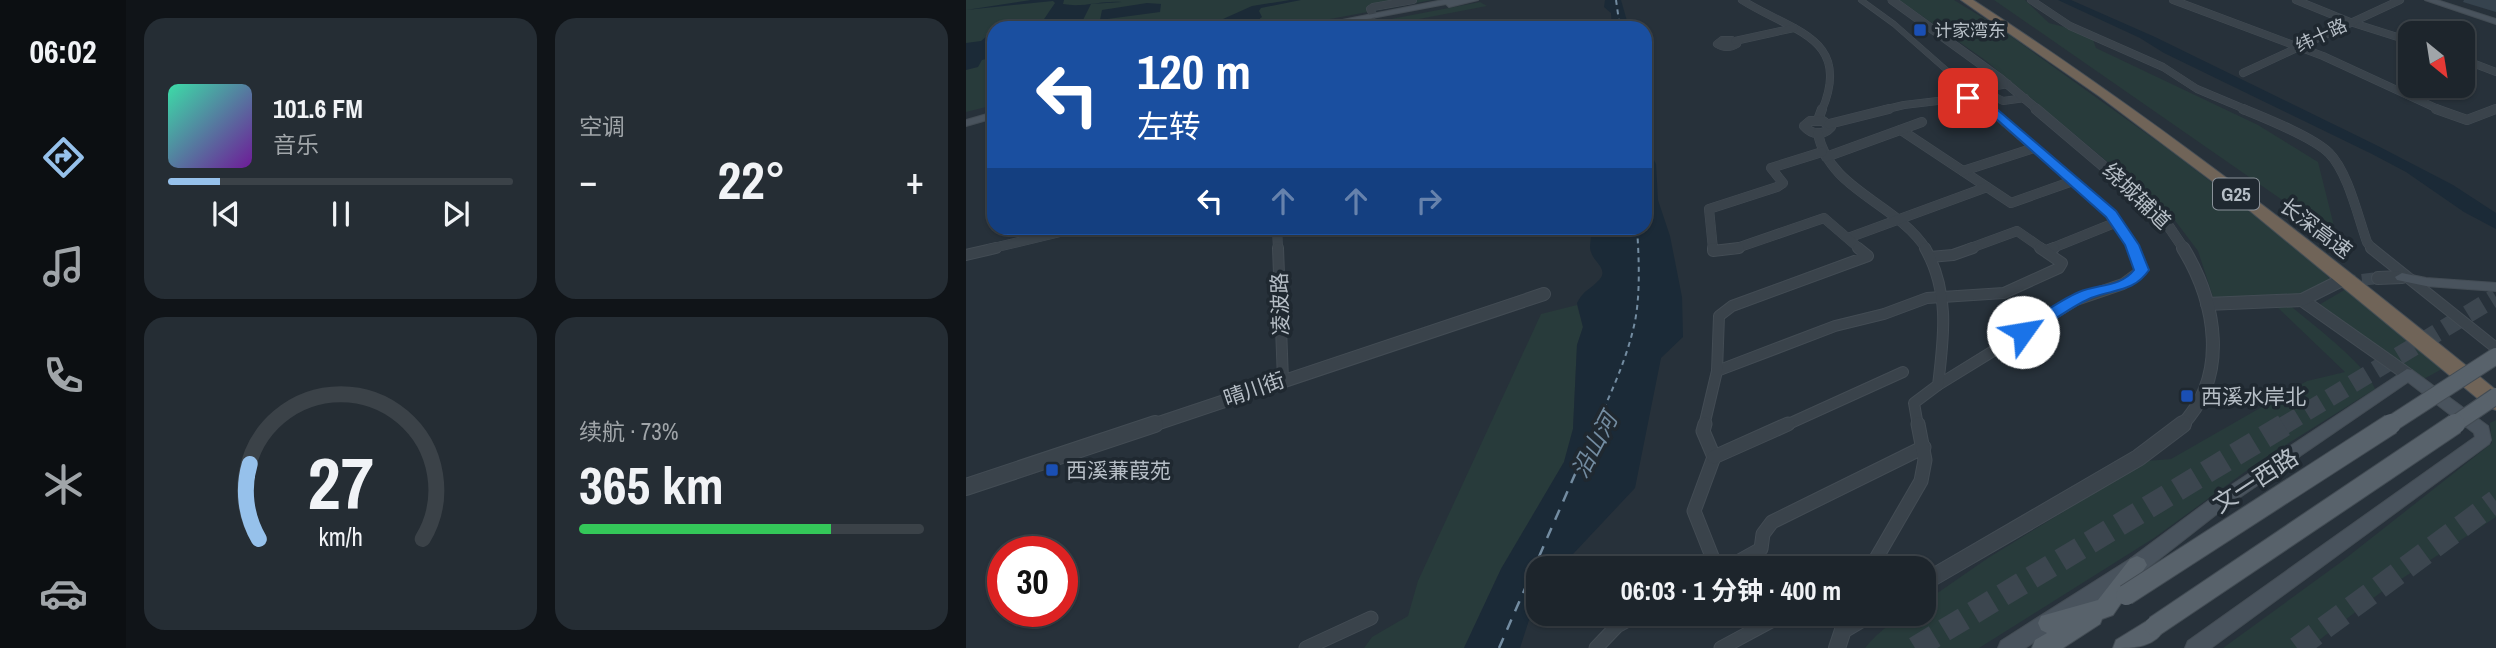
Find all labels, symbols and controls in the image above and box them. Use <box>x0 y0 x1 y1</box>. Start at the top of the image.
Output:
street label: 纬十路 <box>2291 12 2351 58</box>
place label: 计家湾东 <box>1934 18 2006 43</box>
north arrow <box>2398 21 2474 98</box>
map controls <box>2398 21 2475 98</box>
marker: 计家湾东 <box>1912 22 1928 38</box>
text: 06:02 <box>29 30 97 73</box>
text: 120 m <box>1137 38 1251 104</box>
icon: left <box>1022 49 1113 140</box>
pin <box>1938 68 1998 128</box>
icon: arrive <box>1949 79 1987 117</box>
text: 101.6 FM <box>273 91 363 126</box>
text: 左转 <box>1137 105 1201 148</box>
text: 空调 <box>579 111 625 142</box>
text: 音乐 <box>273 129 319 160</box>
icon: directions <box>39 133 88 182</box>
text: 22° <box>717 145 786 215</box>
text: − <box>579 155 597 206</box>
text: + <box>906 155 924 206</box>
street label: 绕城辅道 <box>2097 156 2177 236</box>
road number: G25 <box>2213 178 2259 210</box>
icon: left <box>1191 182 1229 220</box>
icon: ahead <box>1264 182 1302 220</box>
icon: ahead <box>1337 182 1375 220</box>
icon: right <box>1410 182 1448 220</box>
street label: 长深高速 <box>2274 191 2358 265</box>
icon: previous <box>207 195 245 233</box>
icon: pause <box>322 195 360 233</box>
icon: next <box>437 195 475 233</box>
icon: music <box>39 242 88 291</box>
street label: 凌波路 <box>1264 272 1296 336</box>
position arrow <box>1986 295 2060 369</box>
icon: phone <box>39 351 88 400</box>
street label: 晴川街 <box>1219 365 1289 413</box>
place label: 西溪水岸北 <box>2201 382 2306 411</box>
marker: 西溪水岸北 <box>2179 388 2195 404</box>
water label: 沿山河 <box>1564 404 1626 483</box>
text: 续航 · 73% <box>579 416 678 447</box>
text: 27 <box>307 435 374 533</box>
street label: 文一西路 <box>2206 440 2304 520</box>
text: 365 km <box>579 450 724 520</box>
place label: 西溪蒹葭苑 <box>1066 456 1171 485</box>
icon: climate <box>39 460 88 509</box>
marker: 西溪蒹葭苑 <box>1044 462 1060 478</box>
text: km/h <box>318 520 363 554</box>
speed limit sign: 30 <box>987 536 1078 627</box>
icon: car <box>39 569 88 618</box>
text: 06:03 · 1 分钟 · 400 m <box>1621 573 1841 608</box>

